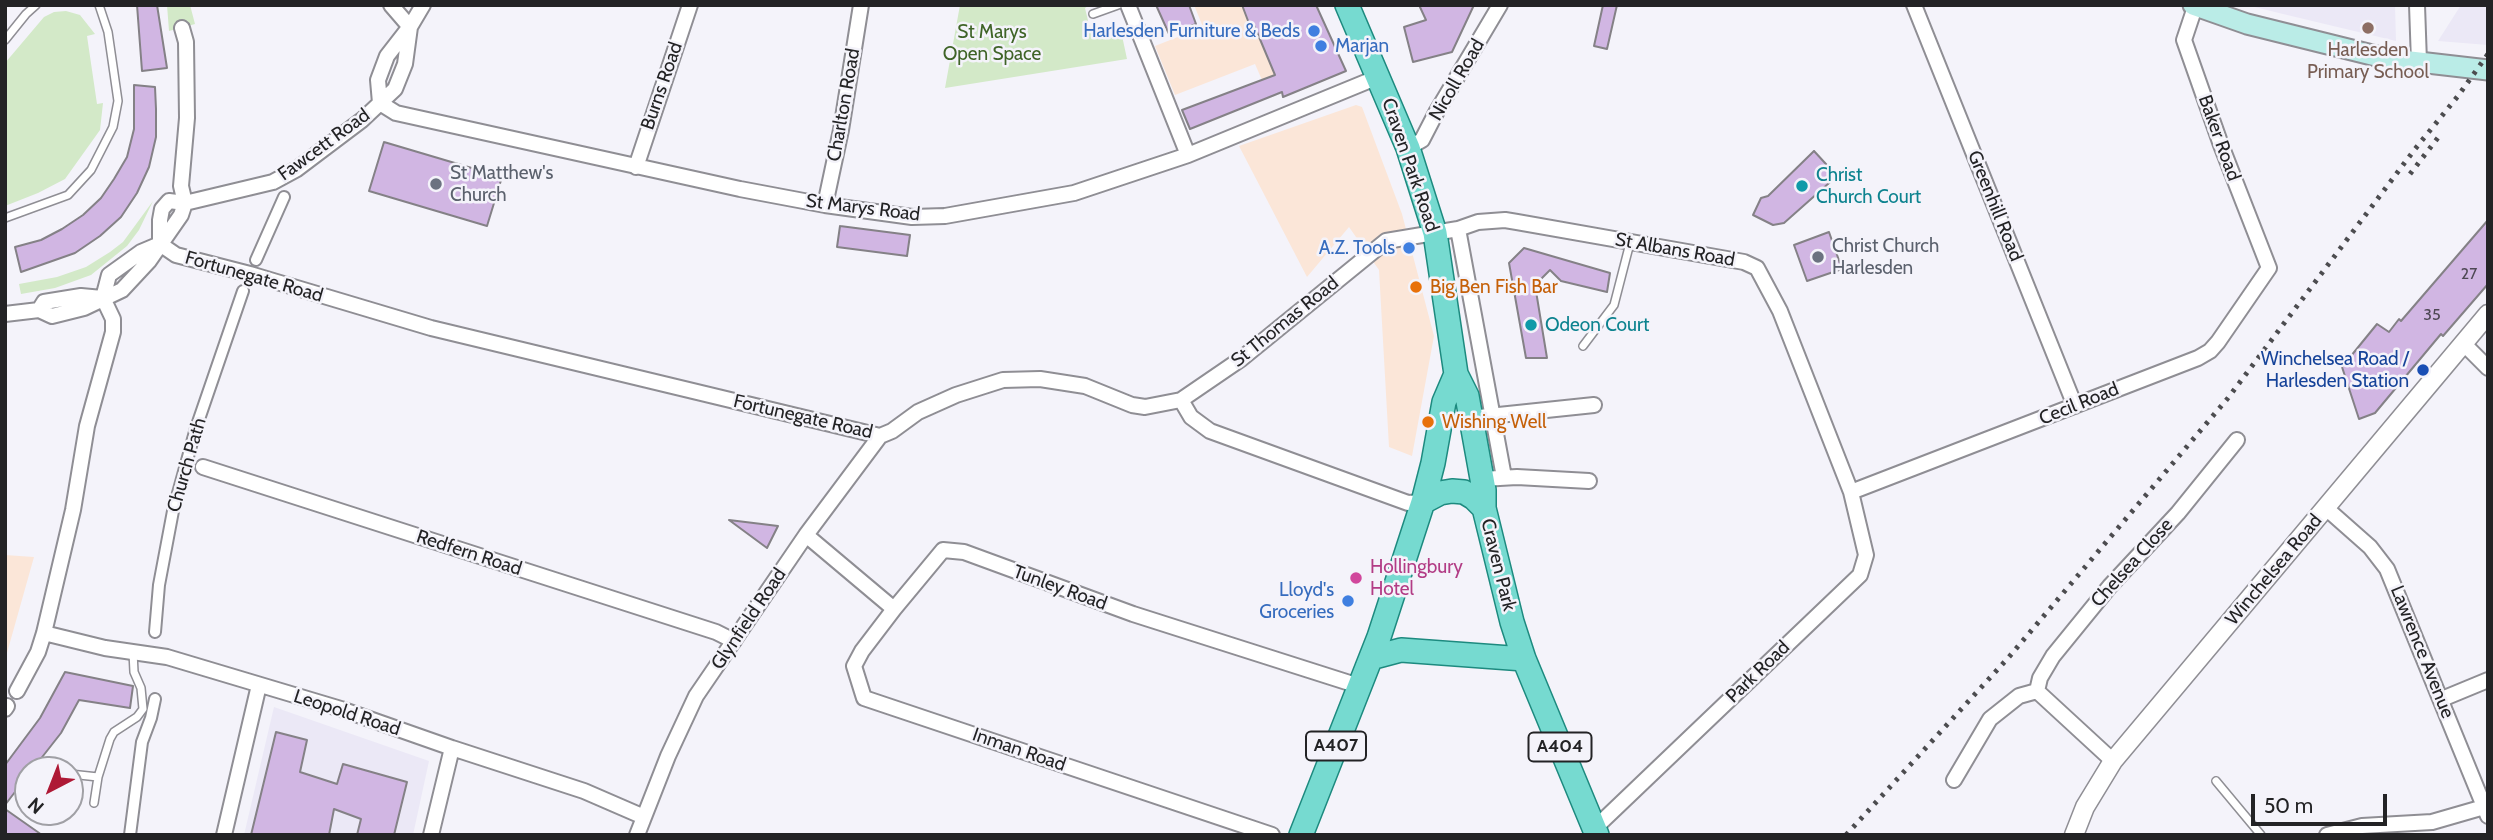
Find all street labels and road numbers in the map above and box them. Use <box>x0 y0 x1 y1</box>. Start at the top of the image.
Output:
street label: Nicoll Road <box>1424 35 1490 125</box>
street label: Burns Road <box>636 39 688 133</box>
street label: Charlton Road <box>823 47 865 163</box>
street label: Baker Road <box>2193 92 2245 184</box>
street label: Craven Park Road <box>1376 95 1444 235</box>
street label: Fawcett Road <box>274 104 374 186</box>
street label: Greenhill Road <box>1962 147 2028 265</box>
street label: St Marys Road <box>805 190 921 226</box>
street label: St Albans Road <box>1613 228 1737 272</box>
street label: Fortunegate Road <box>183 246 325 308</box>
street label: St Thomas Road <box>1227 272 1343 372</box>
street label: Cecil Road <box>2036 378 2122 430</box>
street label: Fortunegate Road <box>731 390 875 444</box>
street label: Church Path <box>163 415 211 515</box>
street label: Winchelsea Road <box>2221 510 2327 630</box>
street label: Chelsea Close <box>2086 514 2178 612</box>
street label: Craven Park <box>1476 517 1520 613</box>
street label: Redfern Road <box>413 525 525 581</box>
street label: Tunley Road <box>1010 561 1110 615</box>
street label: Glynfield Road <box>707 564 791 674</box>
street label: Lawrence Avenue <box>2385 582 2459 722</box>
street label: Park Road <box>1721 636 1795 708</box>
street label: Leopold Road <box>291 685 403 741</box>
street label: Inman Road <box>969 723 1069 777</box>
road number: A407 <box>1306 732 1366 760</box>
road number: A404 <box>1528 732 1592 762</box>

